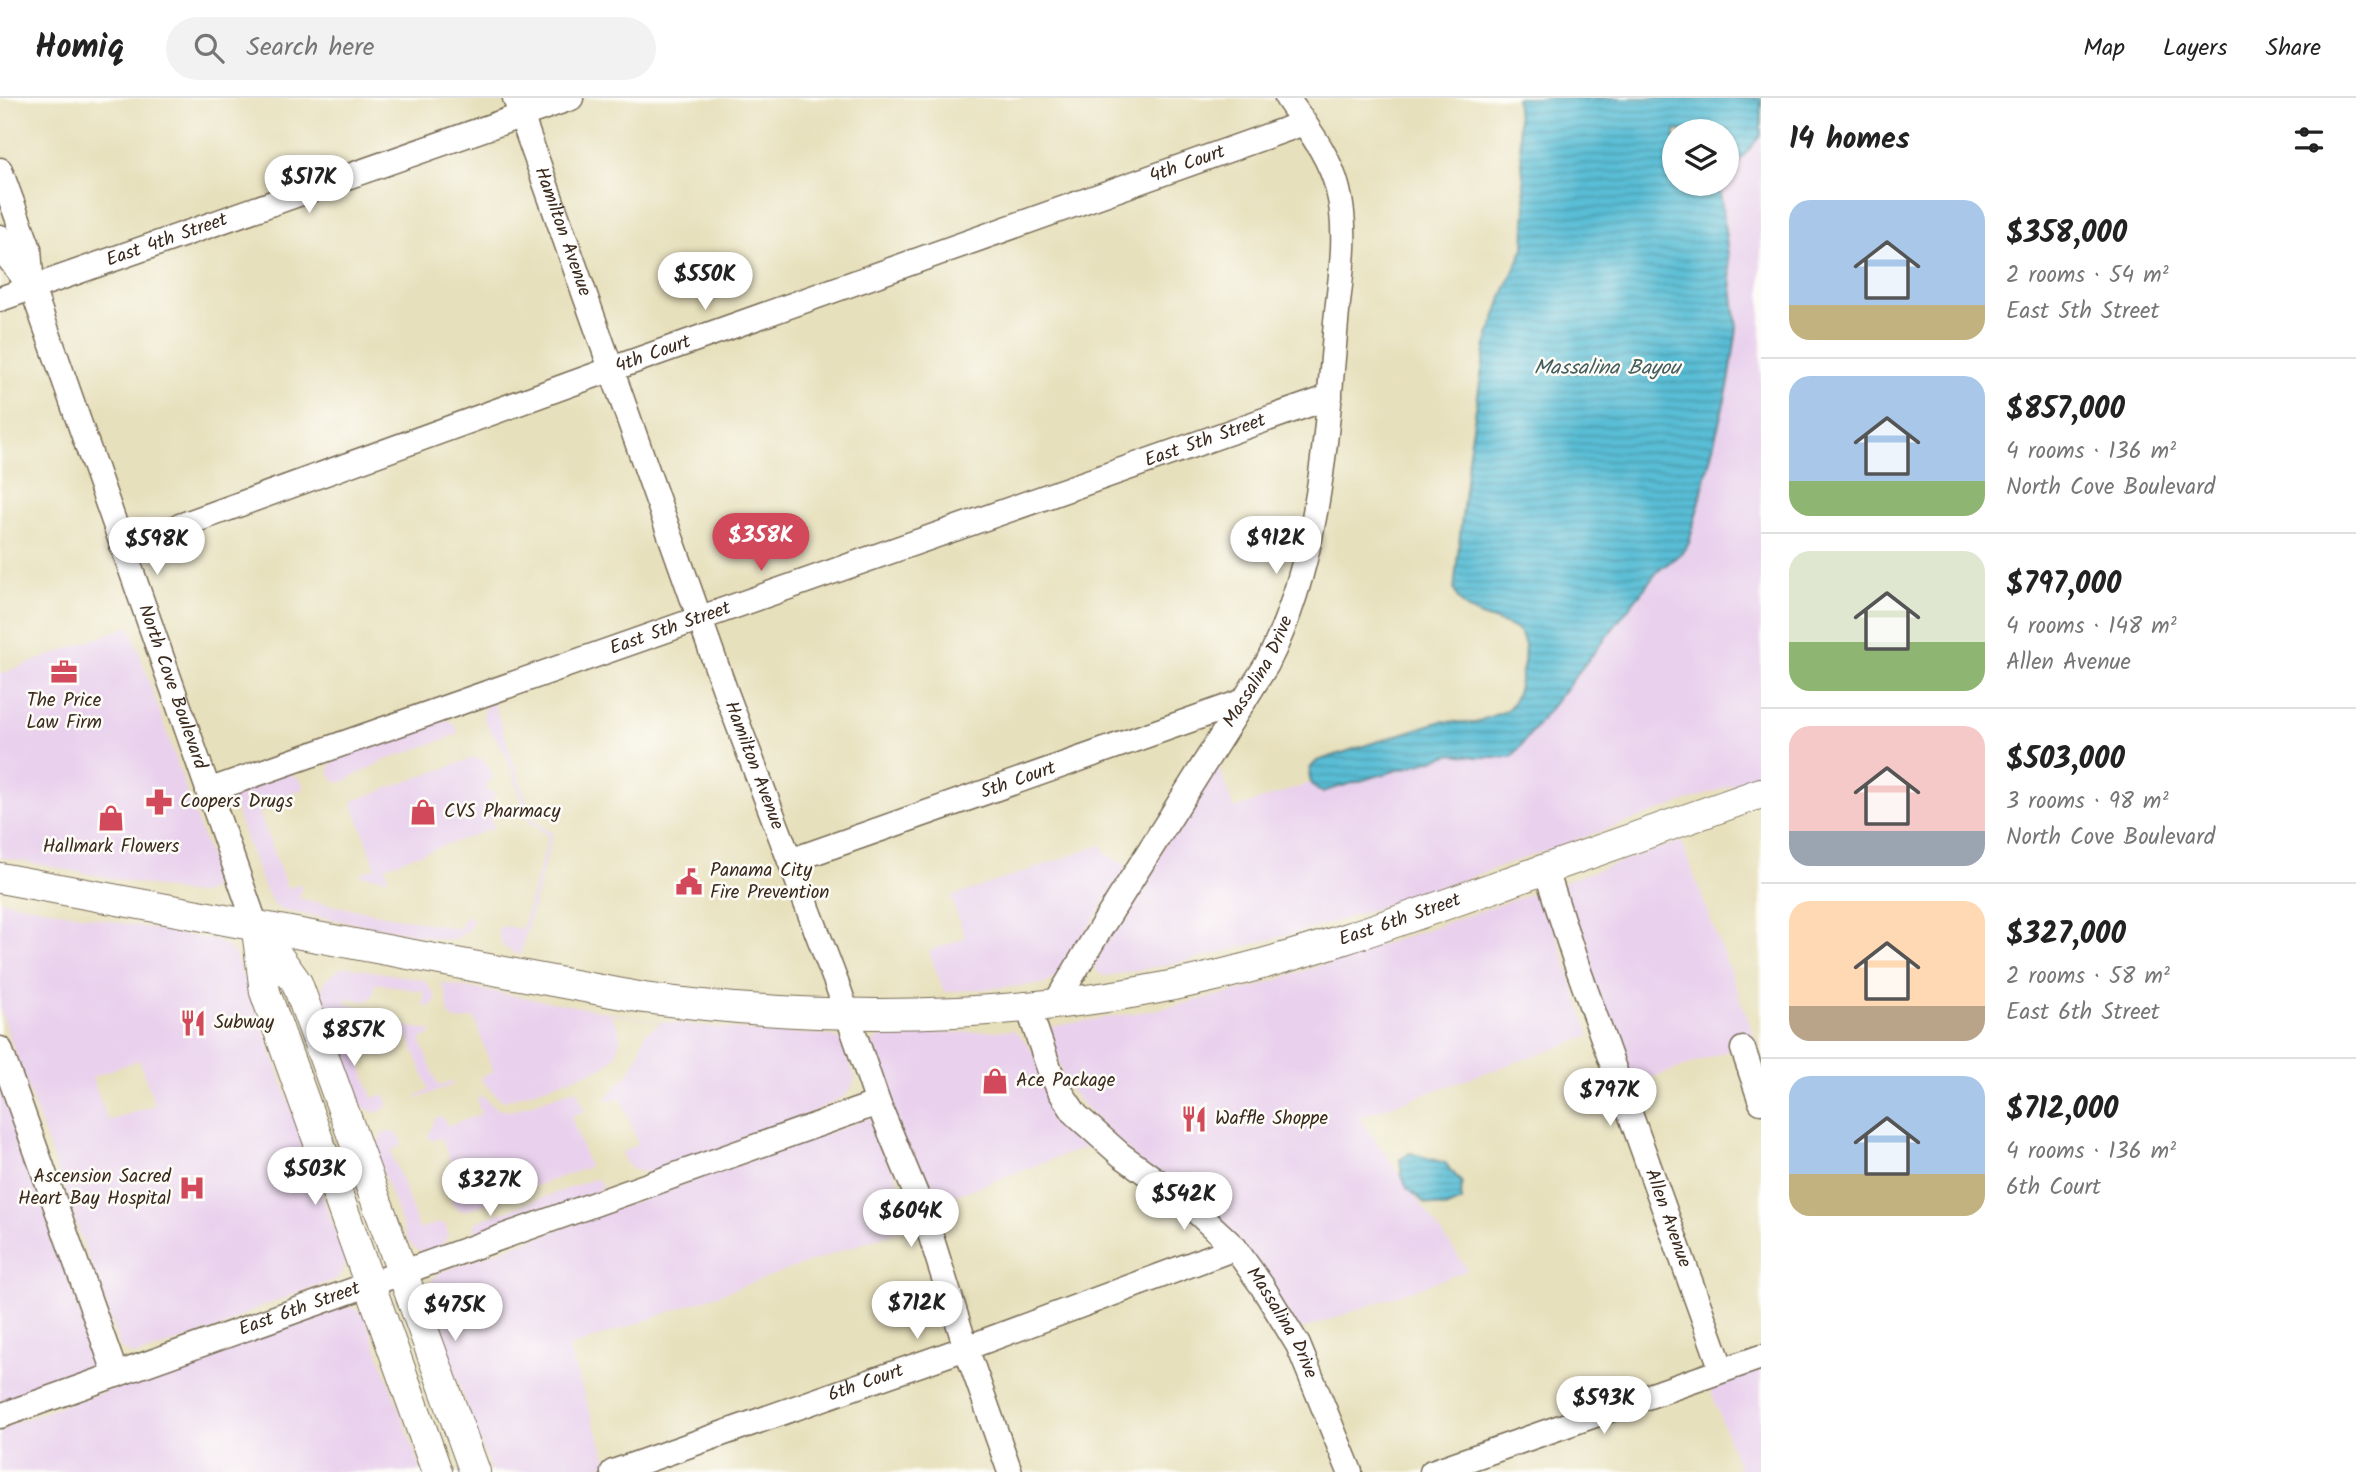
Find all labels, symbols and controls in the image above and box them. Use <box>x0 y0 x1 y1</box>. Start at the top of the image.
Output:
search box <box>166 17 656 80</box>
text: Homiq <box>35 22 124 75</box>
text: Search here <box>246 27 374 69</box>
icon: search <box>190 29 228 67</box>
text: Map <box>2083 29 2125 68</box>
text: Layers <box>2163 29 2227 68</box>
text: Share <box>2265 29 2321 68</box>
text: 14 homes <box>1789 116 1910 164</box>
map controls <box>1662 119 1739 196</box>
button: layers <box>1662 119 1739 196</box>
icon: filters <box>2290 121 2328 159</box>
street label: 4th Court <box>1145 137 1230 192</box>
pin: $517K <box>260 156 358 215</box>
text: $517K <box>281 160 337 196</box>
street label: Hamilton Avenue <box>526 163 599 301</box>
street label: East 4th Street <box>102 205 232 275</box>
text: $358,000 <box>2006 210 2127 258</box>
icon: home <box>1845 228 1929 312</box>
pin: $550K <box>656 252 754 312</box>
text: $550K <box>674 257 736 293</box>
text: 2 rooms · 54 m² <box>2006 258 2169 294</box>
text: East 5th Street <box>2006 294 2159 330</box>
street label: 4th Court <box>611 327 696 382</box>
water label: Massalina Bayou <box>1534 352 1683 385</box>
text: $857,000 <box>2006 386 2125 434</box>
icon: home <box>1845 404 1929 488</box>
street label: East 5th Street <box>1141 405 1271 476</box>
text: 4 rooms · 136 m² <box>2006 434 2176 470</box>
text: North Cove Boulevard <box>2006 470 2215 506</box>
pin: $358K <box>712 514 810 573</box>
pin: $912K <box>1227 517 1325 576</box>
pin: $598K <box>108 518 206 577</box>
text: $358K <box>728 518 794 554</box>
text: $912K <box>1246 521 1306 557</box>
text: $598K <box>125 522 189 558</box>
text: $797,000 <box>2006 561 2121 609</box>
icon: home <box>1845 579 1929 663</box>
street label: East 5th Street <box>606 593 736 664</box>
street label: North Cove Boulevard <box>129 600 215 774</box>
text: 4 rooms · 148 m² <box>2006 609 2177 645</box>
street label: Massalina Drive <box>1215 611 1302 734</box>
text: Allen Avenue <box>2006 645 2131 681</box>
office icon: The Price Law Firm <box>49 657 79 687</box>
place label: The Price Law Firm <box>26 686 102 738</box>
street label: Hamilton Avenue <box>716 697 792 835</box>
text: $503,000 <box>2006 736 2125 784</box>
street label: 5th Court <box>976 753 1061 808</box>
icon: home <box>1845 754 1929 838</box>
text: 3 rooms · 98 m² <box>2006 784 2169 820</box>
pharmacy icon: Coopers Drugs <box>144 787 174 817</box>
place label: Coopers Drugs <box>180 787 293 817</box>
shop icon: CVS Pharmacy <box>408 797 438 827</box>
place label: CVS Pharmacy <box>444 797 561 827</box>
shop icon: Hallmark Flowers <box>96 803 126 833</box>
text: North Cove Boulevard <box>2006 820 2215 856</box>
place label: Hallmark Flowers <box>43 832 179 862</box>
place label: Panama City Fire Prevention <box>710 856 829 908</box>
public building icon: Panama City Fire Prevention <box>674 867 704 897</box>
street label: East 6th Street <box>1335 885 1466 955</box>
text: $327,000 <box>2006 911 2126 959</box>
icon: home <box>1845 929 1929 1013</box>
text: 2 rooms · 58 m² <box>2006 959 2170 995</box>
text: East 6th Street <box>2006 995 2160 1031</box>
restaurant icon: Subway <box>178 1008 208 1038</box>
place label: Subway <box>214 1008 275 1038</box>
pin: $857K <box>305 1009 403 1068</box>
text: $857K <box>322 1013 386 1049</box>
shop icon: Ace Package <box>980 1066 1010 1096</box>
place label: Ace Package <box>1016 1066 1116 1096</box>
pin: $797K <box>1561 1068 1659 1128</box>
text: $797K <box>1580 1073 1640 1109</box>
text: $712,000 <box>2006 1086 2119 1134</box>
restaurant icon: Waffle Shoppe <box>1179 1104 1209 1134</box>
place label: Waffle Shoppe <box>1215 1104 1328 1134</box>
icon: home <box>1845 1104 1929 1188</box>
text: 4 rooms · 136 m² <box>2006 1134 2176 1170</box>
pin: $503K <box>266 1148 364 1207</box>
text: $503K <box>283 1152 347 1188</box>
pin: $327K <box>441 1158 539 1218</box>
place label: Ascension Sacred Heart Bay Hospital <box>18 1162 172 1214</box>
text: $327K <box>458 1163 522 1199</box>
street label: Allen Avenue <box>1636 1165 1699 1272</box>
text: 6th Court <box>2006 1170 2101 1206</box>
pin: $542K <box>1135 1172 1233 1232</box>
hospital icon: Ascension Sacred Heart Bay Hospital <box>177 1173 207 1203</box>
text: $542K <box>1151 1177 1217 1213</box>
pin: $604K <box>862 1190 960 1249</box>
text: $604K <box>879 1194 943 1230</box>
street label: Massalina Drive <box>1238 1261 1325 1384</box>
street label: East 6th Street <box>235 1274 365 1345</box>
pin: $712K <box>868 1282 966 1341</box>
pin: $475K <box>406 1284 504 1343</box>
text: $712K <box>888 1286 946 1322</box>
text: $475K <box>424 1288 486 1324</box>
street label: 6th Court <box>824 1356 908 1410</box>
pin: $593K <box>1555 1376 1653 1436</box>
text: $593K <box>1572 1381 1636 1417</box>

